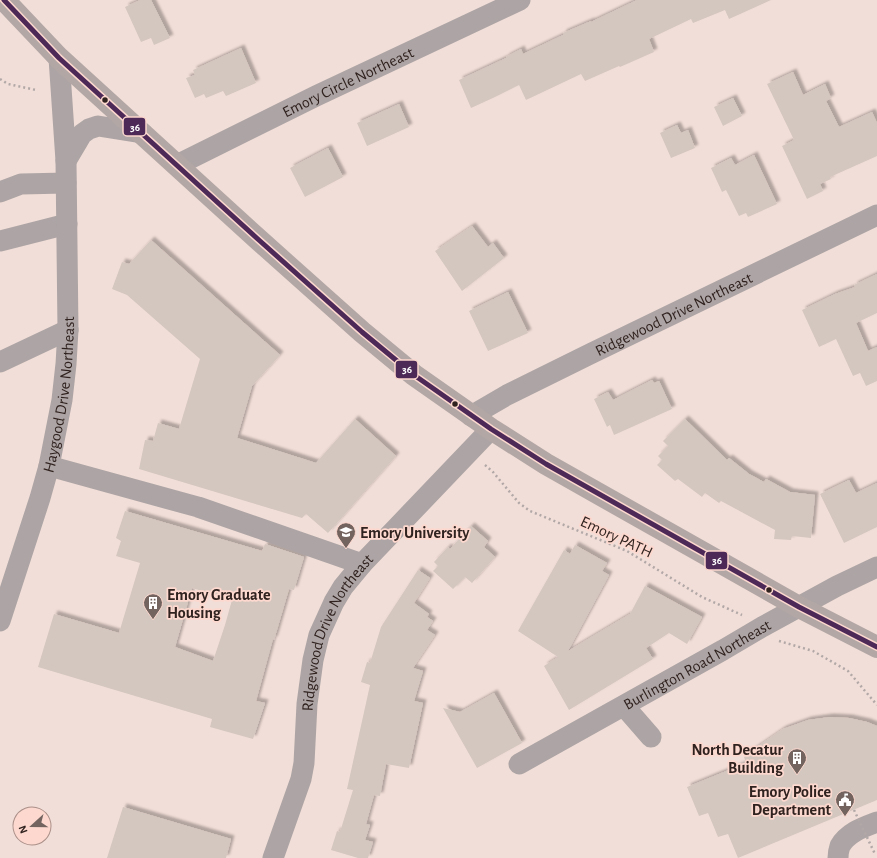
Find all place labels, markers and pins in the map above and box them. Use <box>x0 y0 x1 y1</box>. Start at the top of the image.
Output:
unlabelled marker <box>100 95 110 105</box>
unlabelled marker <box>450 399 460 409</box>
school or university icon: Emory University <box>335 521 357 549</box>
place label: Emory University <box>360 525 470 542</box>
unlabelled marker <box>764 585 774 595</box>
place label: Emory Graduate Housing <box>167 587 271 621</box>
building icon: Emory Graduate Housing <box>142 592 164 620</box>
place label: North Decatur Building <box>692 742 784 776</box>
building icon: North Decatur Building <box>786 747 808 775</box>
place label: Emory Police Department <box>749 784 832 818</box>
public building icon: Emory Police Department <box>834 789 856 817</box>

